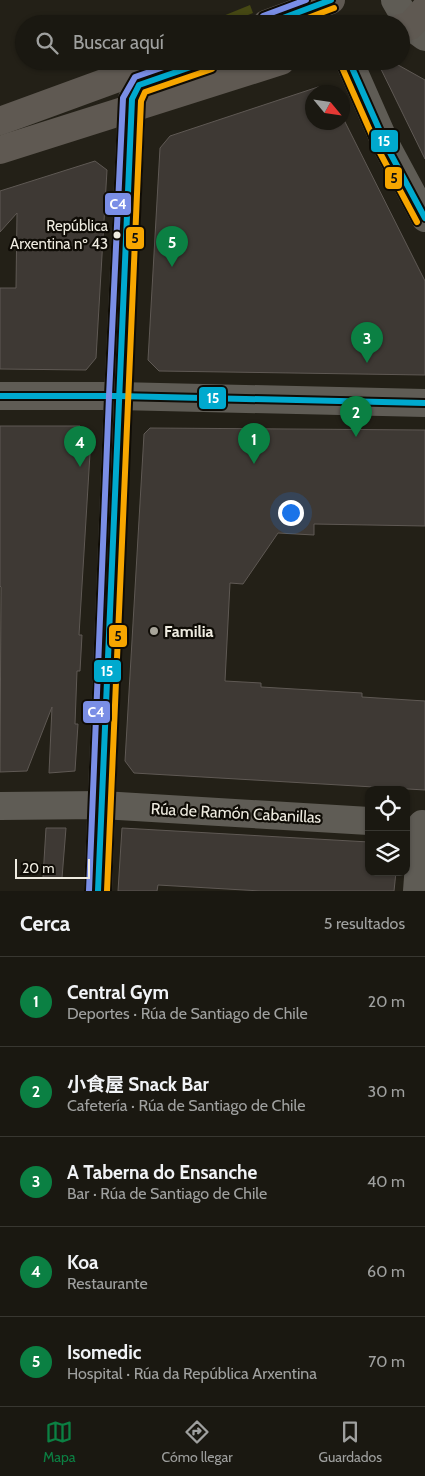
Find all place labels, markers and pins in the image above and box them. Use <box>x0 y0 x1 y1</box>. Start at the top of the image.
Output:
place label: República Arxentina nº 43 <box>10 217 109 253</box>
pin: 5 <box>156 226 188 267</box>
marker: República Arxentina nº 43 <box>112 230 122 240</box>
pin: 3 <box>351 322 383 363</box>
pin: 2 <box>340 396 372 437</box>
pin: 1 <box>238 423 270 464</box>
pin: 4 <box>64 426 96 467</box>
place label: Familia <box>164 622 214 641</box>
marker: Familia <box>148 625 160 637</box>

